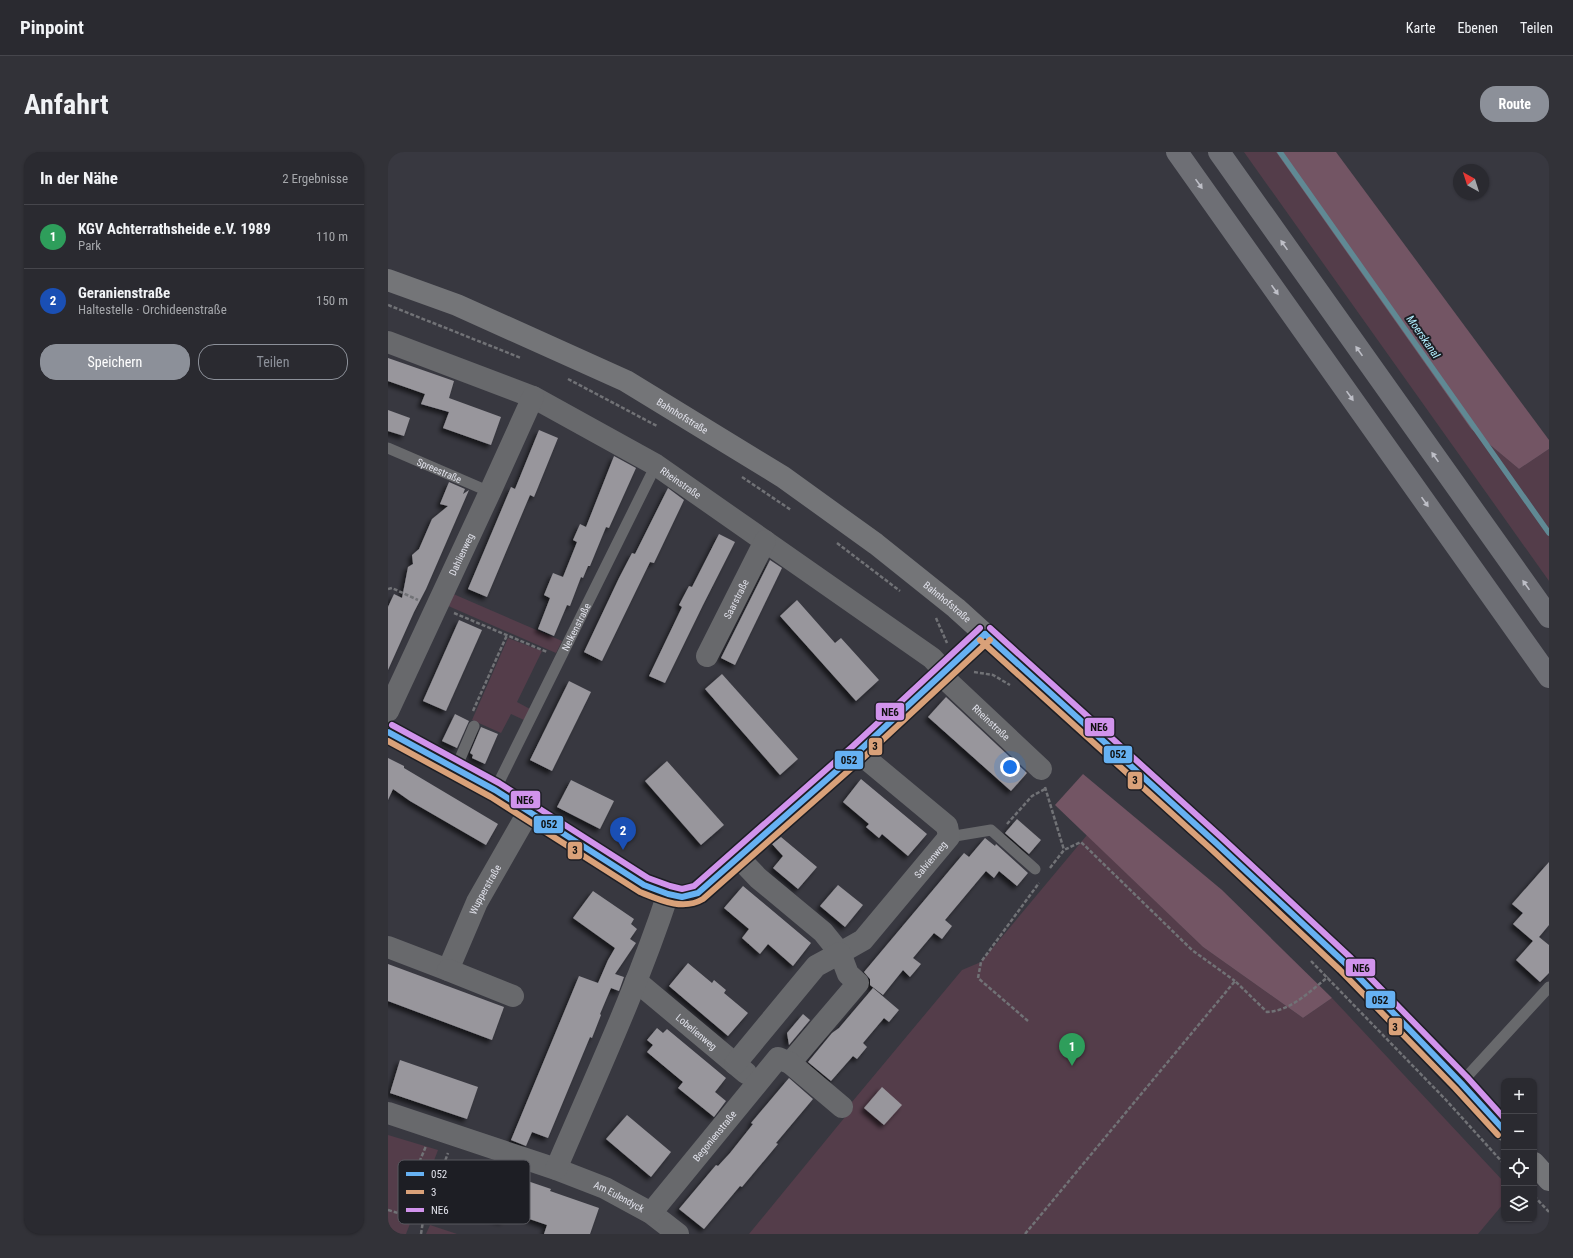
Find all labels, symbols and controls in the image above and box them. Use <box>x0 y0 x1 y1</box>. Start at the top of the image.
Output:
text: Pinpoint <box>20 16 84 39</box>
text: Karte <box>1406 20 1435 36</box>
text: Ebenen <box>1457 20 1498 36</box>
text: Teilen <box>1520 20 1553 36</box>
button: Route <box>1480 86 1549 122</box>
text: Anfahrt <box>24 88 109 121</box>
north arrow <box>1453 164 1489 200</box>
text: In der Nähe <box>40 168 118 188</box>
text: 2 Ergebnisse <box>282 171 348 186</box>
one-way arrow <box>1195 179 1203 189</box>
text: KGV Achterrathsheide e.V. 1989 <box>78 220 271 238</box>
text: 1 <box>50 229 56 244</box>
text: 110 m <box>316 229 348 244</box>
text: Park <box>78 238 101 253</box>
one-way arrow <box>1280 239 1288 250</box>
text: Geranienstraße <box>78 284 170 302</box>
one-way arrow <box>1271 285 1279 295</box>
text: 2 <box>50 293 56 308</box>
text: 150 m <box>316 293 348 308</box>
text: Haltestelle · Orchideenstraße <box>78 302 227 317</box>
water label: Moerskanal <box>1404 313 1443 361</box>
button: Speichern <box>40 344 190 380</box>
button: Teilen <box>198 344 348 380</box>
one-way arrow <box>1355 345 1364 356</box>
one-way arrow <box>1346 391 1354 401</box>
street label: Bahnhofstraße <box>655 396 710 436</box>
one-way arrow <box>1431 451 1439 462</box>
street label: Spreestraße <box>415 456 464 485</box>
street label: Rheinstraße <box>658 464 704 501</box>
one-way arrow <box>1421 497 1429 507</box>
street label: Dahlienweg <box>446 531 476 577</box>
street label: Saarstraße <box>721 577 751 621</box>
street label: Bahnhofstraße <box>921 579 973 625</box>
one-way arrow <box>1522 580 1530 591</box>
street label: Nelkenstraße <box>559 601 592 653</box>
line badge: NE6 <box>875 702 905 721</box>
street label: Rheinstraße <box>970 702 1012 743</box>
text: NE6 <box>881 706 899 719</box>
line badge: NE6 <box>1084 717 1115 737</box>
text: NE6 <box>1090 721 1108 734</box>
line badge: 3 <box>868 737 883 756</box>
text: 3 <box>872 740 878 753</box>
line badge: 052 <box>1103 745 1133 764</box>
text: 052 <box>1110 748 1127 761</box>
line badge: 052 <box>834 750 864 770</box>
text: 052 <box>841 754 858 767</box>
your location <box>1000 757 1020 777</box>
line badge: 3 <box>1127 771 1143 790</box>
text: 3 <box>1132 774 1138 787</box>
line badge: NE6 <box>510 790 541 809</box>
text: NE6 <box>516 794 534 807</box>
line badge: 052 <box>533 815 564 834</box>
pin: 2 <box>610 817 636 850</box>
text: 052 <box>541 818 558 831</box>
street label: Salvienweg <box>912 839 949 880</box>
line badge: 3 <box>567 841 583 860</box>
text: 3 <box>572 844 578 857</box>
street label: Wupperstraße <box>467 862 503 916</box>
line badge: NE6 <box>1345 958 1376 977</box>
text: NE6 <box>1352 962 1370 975</box>
line badge: 052 <box>1365 990 1396 1009</box>
text: 052 <box>1372 994 1389 1007</box>
street label: Lobelienweg <box>674 1012 719 1052</box>
line badge: 3 <box>1388 1017 1403 1036</box>
text: 3 <box>1392 1021 1398 1034</box>
pin: 1 <box>1059 1033 1085 1066</box>
map controls <box>1501 1078 1537 1222</box>
button: + <box>1501 1078 1537 1114</box>
street label: Begonienstraße <box>691 1108 738 1163</box>
button: − <box>1501 1114 1537 1150</box>
button: locate <box>1501 1150 1537 1186</box>
legend <box>398 1160 530 1224</box>
text: 052 <box>431 1168 447 1181</box>
street label: Am Eulendyck <box>592 1179 647 1214</box>
text: 3 <box>431 1186 436 1199</box>
button: layers <box>1501 1186 1537 1222</box>
text: NE6 <box>431 1204 449 1217</box>

